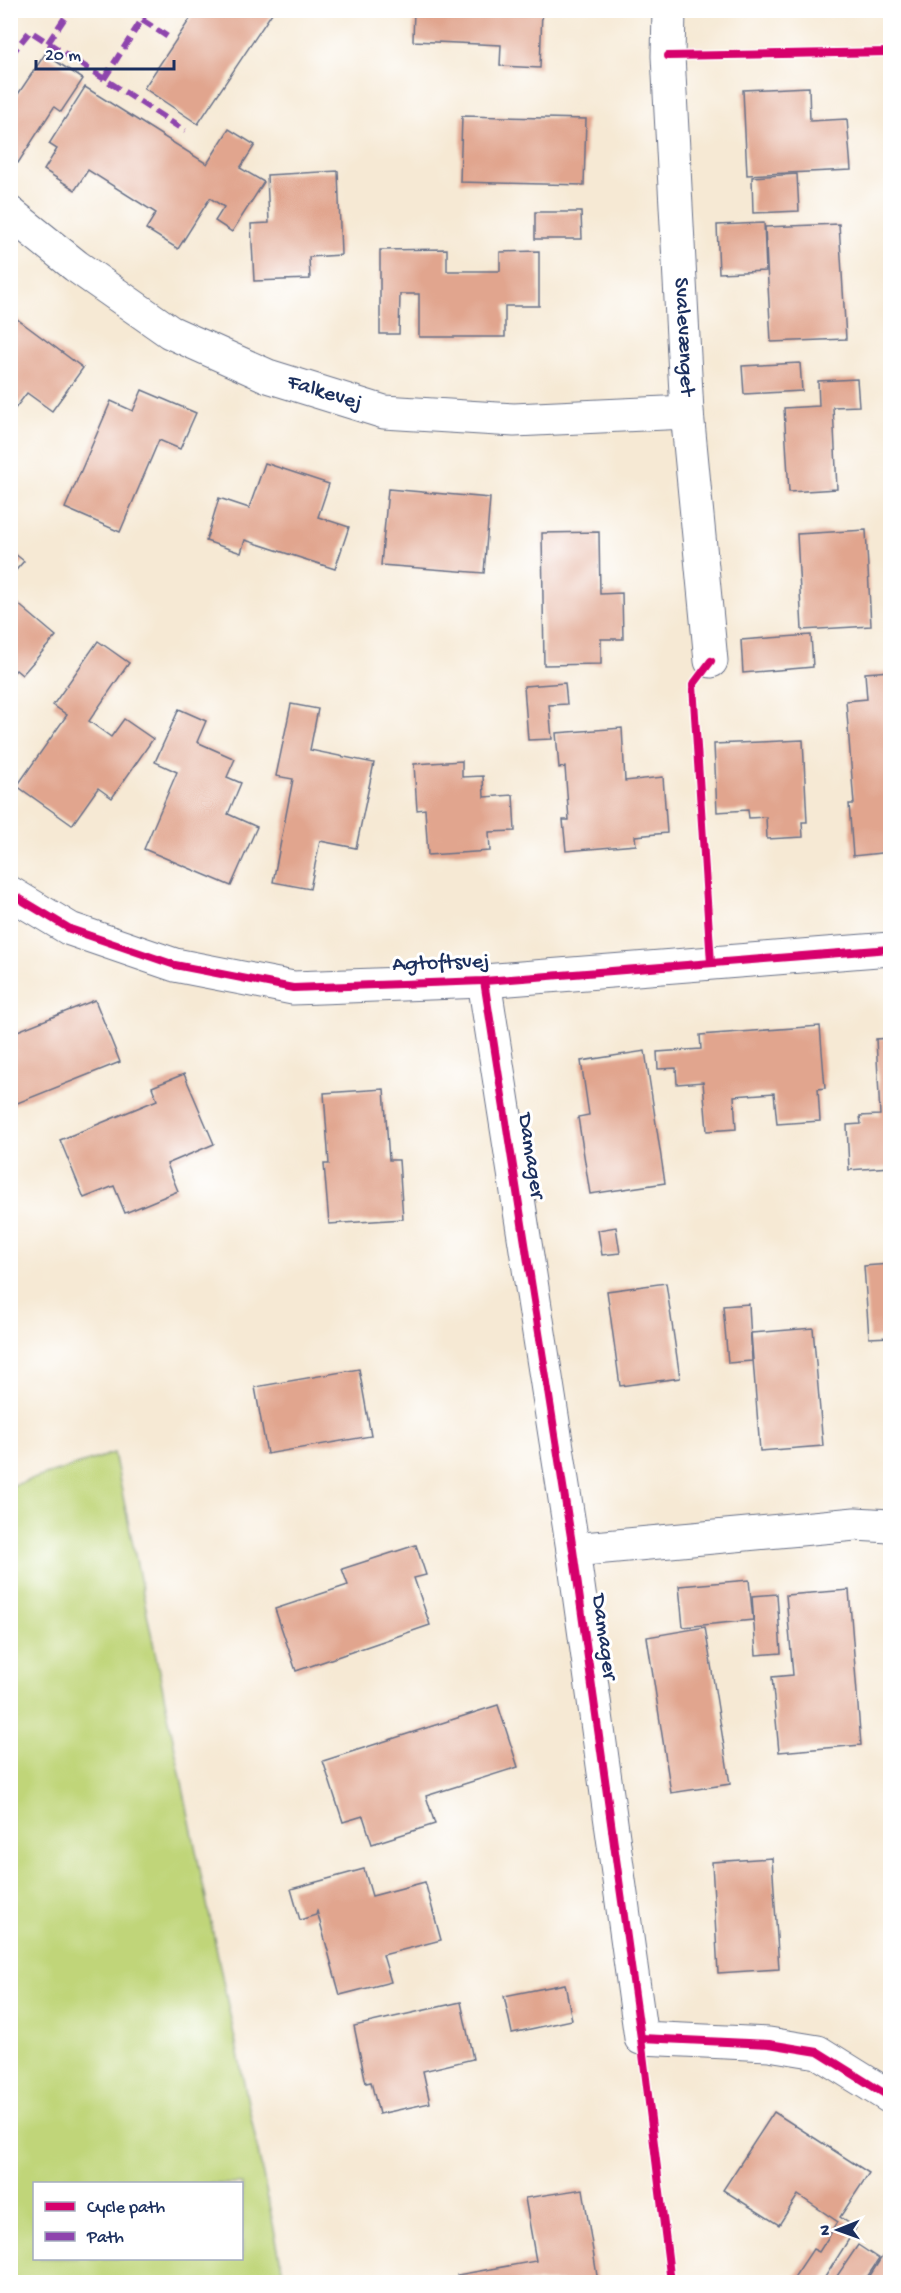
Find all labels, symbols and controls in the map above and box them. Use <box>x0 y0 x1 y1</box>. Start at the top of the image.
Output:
scale bar <box>36 33 174 71</box>
text: 20 m <box>45 46 81 67</box>
street label: Svalevænget <box>667 277 699 398</box>
street label: Falkevej <box>283 369 365 417</box>
street label: Agtoftsvej <box>392 949 490 979</box>
street label: Damager <box>510 1109 550 1203</box>
street label: Damager <box>584 1591 622 1684</box>
legend <box>33 2182 243 2260</box>
text: Cycle path <box>87 2198 165 2219</box>
north arrow <box>808 2200 868 2260</box>
text: N <box>817 2224 836 2236</box>
text: Path <box>86 2228 124 2249</box>

